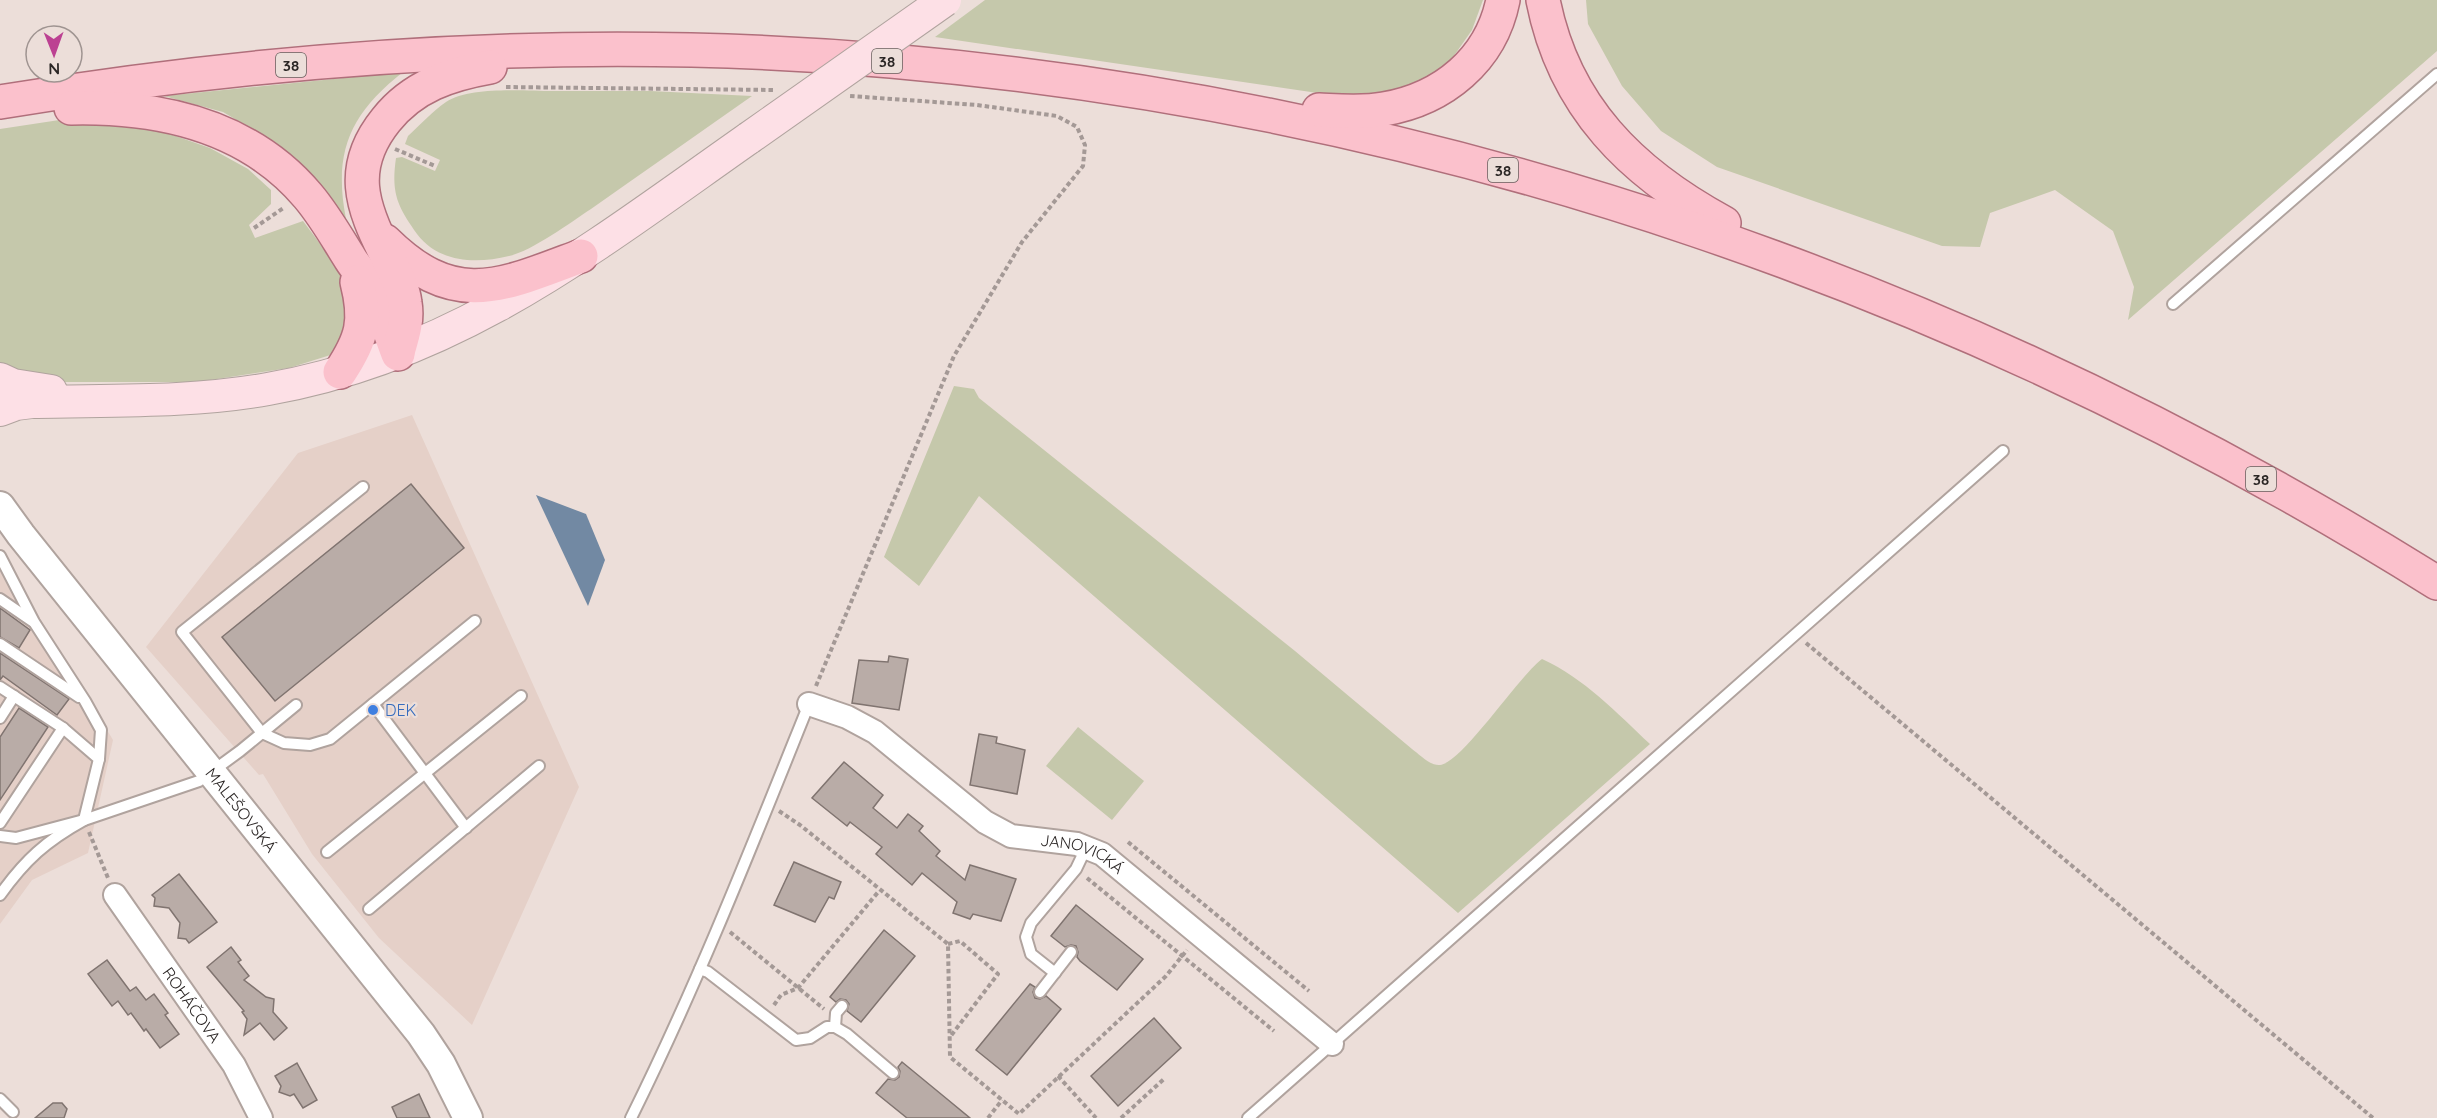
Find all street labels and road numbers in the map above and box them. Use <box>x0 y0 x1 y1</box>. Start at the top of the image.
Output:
road number: 38 <box>872 49 902 73</box>
road number: 38 <box>276 53 306 77</box>
road number: 38 <box>1488 158 1518 182</box>
road number: 38 <box>2246 467 2276 491</box>
street label: MALEŠOVSKÁ <box>201 763 281 856</box>
street label: JANOVICKÁ <box>1039 830 1128 878</box>
street label: ROHÁČOVA <box>158 963 225 1046</box>

